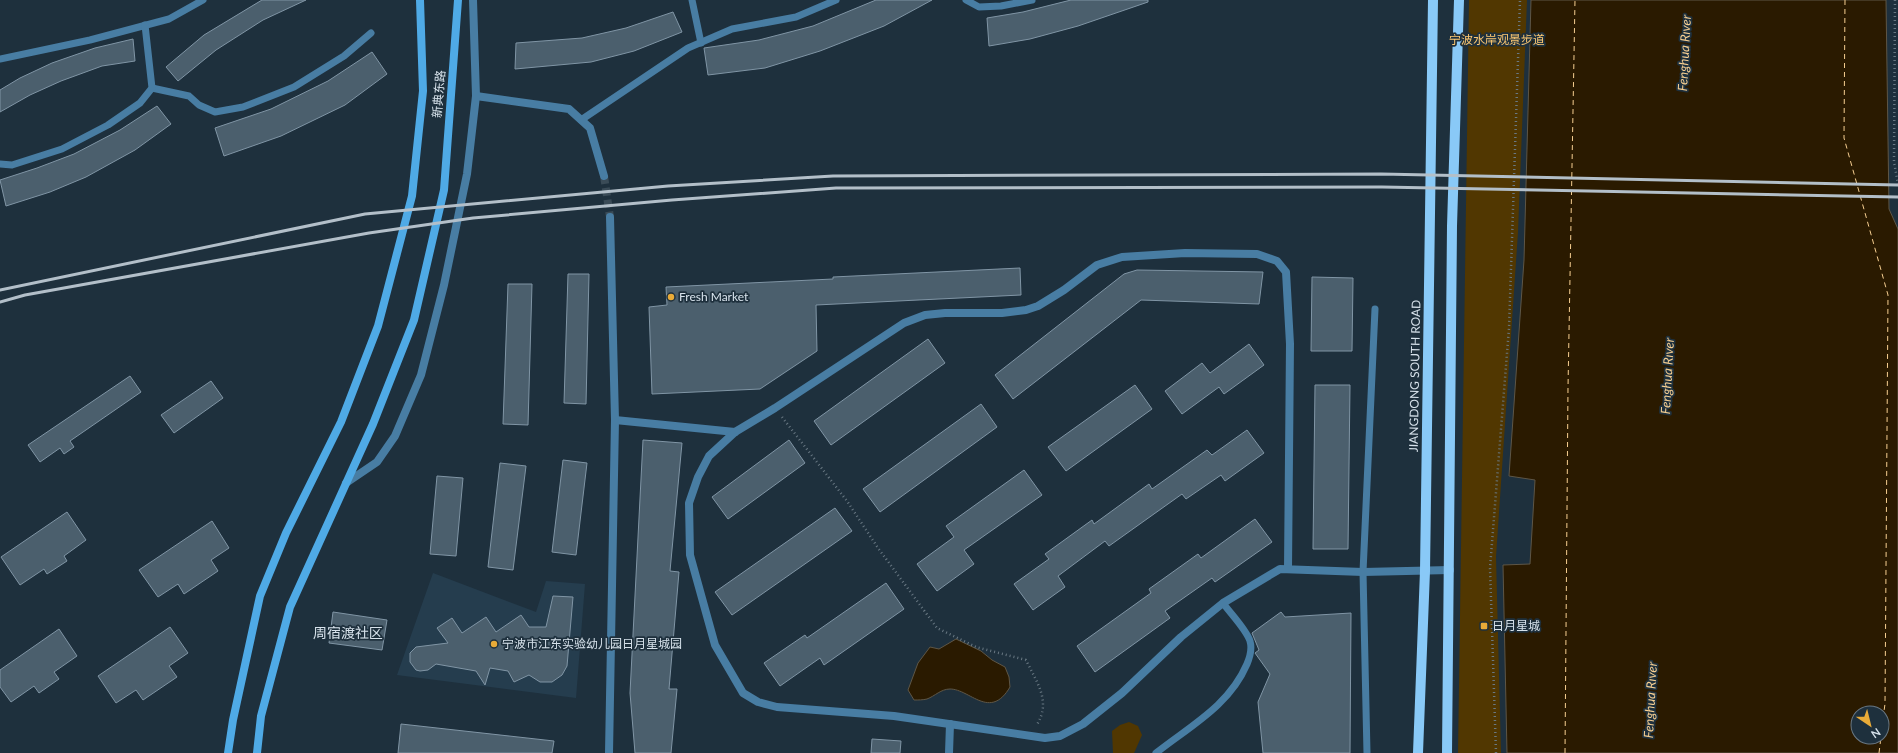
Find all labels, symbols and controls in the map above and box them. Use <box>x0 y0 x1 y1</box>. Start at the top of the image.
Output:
water label: Fenghua Rıver <box>1674 14 1694 92</box>
park label: 宁波水岸观景步道 <box>1449 32 1545 47</box>
street label: 新典东路 <box>429 69 448 119</box>
place label: Fresh Market <box>679 289 749 304</box>
marker: Fresh Market <box>666 292 676 302</box>
street label: JIANGDONG SOUTH ROAD <box>1406 300 1423 452</box>
water label: Fenghua Rıver <box>1657 337 1677 415</box>
place label: 日月星城 <box>1492 618 1540 633</box>
marker: 日月星城 <box>1479 621 1489 631</box>
district label: 周宿渡社区 <box>313 624 383 641</box>
place label: 宁波市江东实验幼儿园日月星城园 <box>502 636 682 651</box>
marker: 宁波市江东实验幼儿园日月星城园 <box>489 639 499 649</box>
water label: Fenghua Rıver <box>1640 661 1660 739</box>
north arrow <box>1850 705 1890 745</box>
text: N <box>1869 726 1883 741</box>

